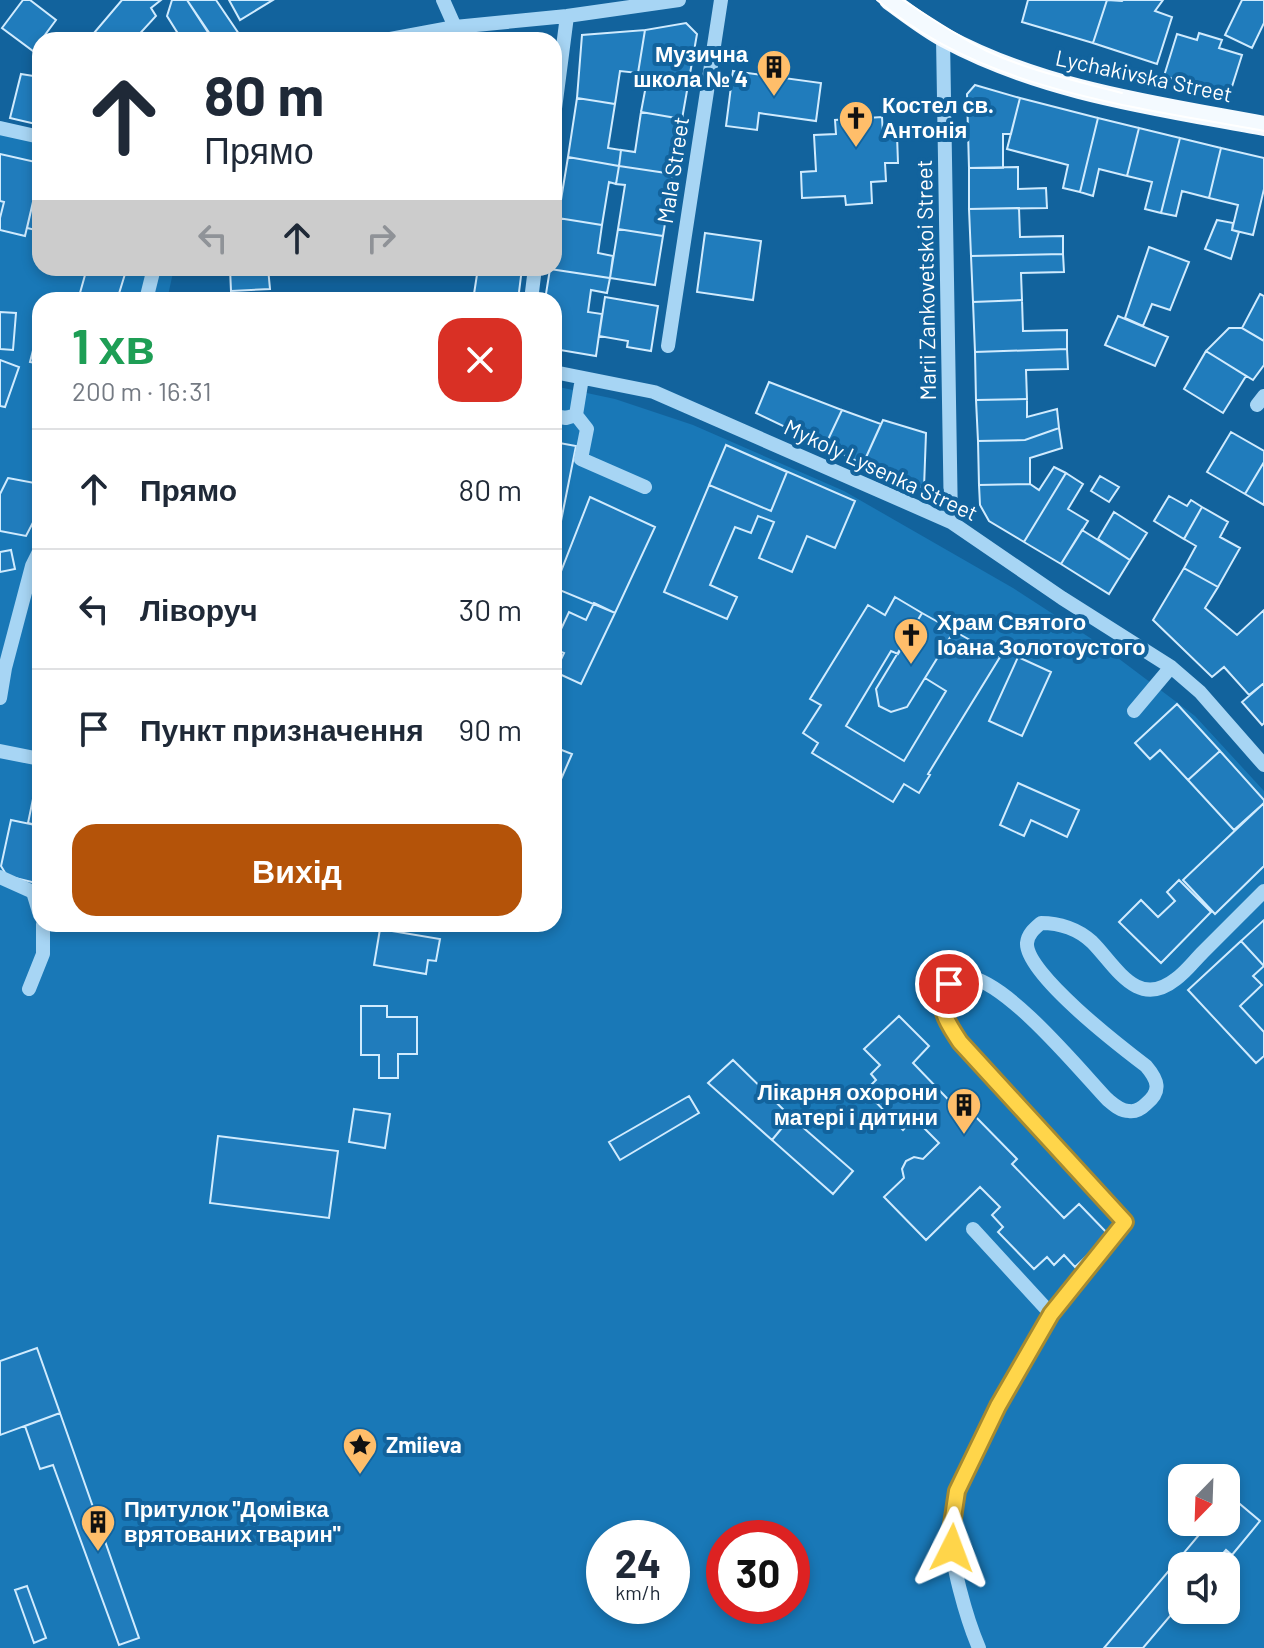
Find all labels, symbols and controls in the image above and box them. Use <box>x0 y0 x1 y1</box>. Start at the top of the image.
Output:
place label: Музична школа № 4 <box>633 40 749 91</box>
street label: Lychakivska Street <box>1053 44 1235 106</box>
building icon: Музична школа № 4 <box>755 48 793 98</box>
text: 80 m <box>204 60 324 127</box>
icon: ahead <box>72 64 176 168</box>
place label: Костел св. Антонія <box>882 91 994 142</box>
church icon: Костел св. Антонія <box>837 99 875 149</box>
street label: Mala Street <box>651 115 693 225</box>
text: Прямо <box>204 128 314 171</box>
street label: Marii Zankovetskoi Street <box>910 159 940 401</box>
icon: left <box>191 216 235 260</box>
icon: ahead <box>275 216 319 260</box>
icon: right <box>359 216 403 260</box>
text: 1 хв <box>72 316 155 374</box>
button: close <box>438 318 522 402</box>
text: 200 m · 16:31 <box>72 375 212 406</box>
street label: Mykoly Lysenka Street <box>781 413 982 525</box>
icon: ahead <box>72 467 116 511</box>
text: Прямо <box>140 471 237 507</box>
text: 80 m <box>459 471 522 507</box>
icon: left <box>72 587 116 631</box>
text: Ліворуч <box>140 591 258 627</box>
text: 30 m <box>459 591 522 627</box>
place label: Храм Святого Іоана Золотоустого <box>937 608 1146 660</box>
church icon: Храм Святого Іоана Золотоустого <box>892 616 930 666</box>
icon: arrive <box>72 707 116 751</box>
text: Пункт призначення <box>140 711 424 747</box>
text: 90 m <box>459 711 522 747</box>
button: Вихід <box>72 824 522 916</box>
pin <box>915 950 983 1018</box>
icon: arrive <box>927 962 971 1006</box>
place label: Лікарня охорони матері і дитини <box>758 1078 938 1130</box>
building icon: Лікарня охорони матері і дитини <box>945 1086 983 1136</box>
place icon: Zmiieva <box>341 1426 379 1476</box>
place label: Zmiieva <box>386 1431 462 1457</box>
north arrow <box>1168 1464 1240 1536</box>
map controls <box>1168 1464 1240 1624</box>
place label: Притулок "Домівка врятованих тварин" <box>124 1495 341 1547</box>
building icon: Притулок "Домівка врятованих тварин" <box>79 1503 117 1553</box>
position arrow <box>910 1506 994 1590</box>
speed limit sign: 30 <box>706 1520 810 1624</box>
text: 24 <box>615 1538 661 1586</box>
button: sound <box>1168 1552 1240 1624</box>
text: km/h <box>615 1580 661 1604</box>

